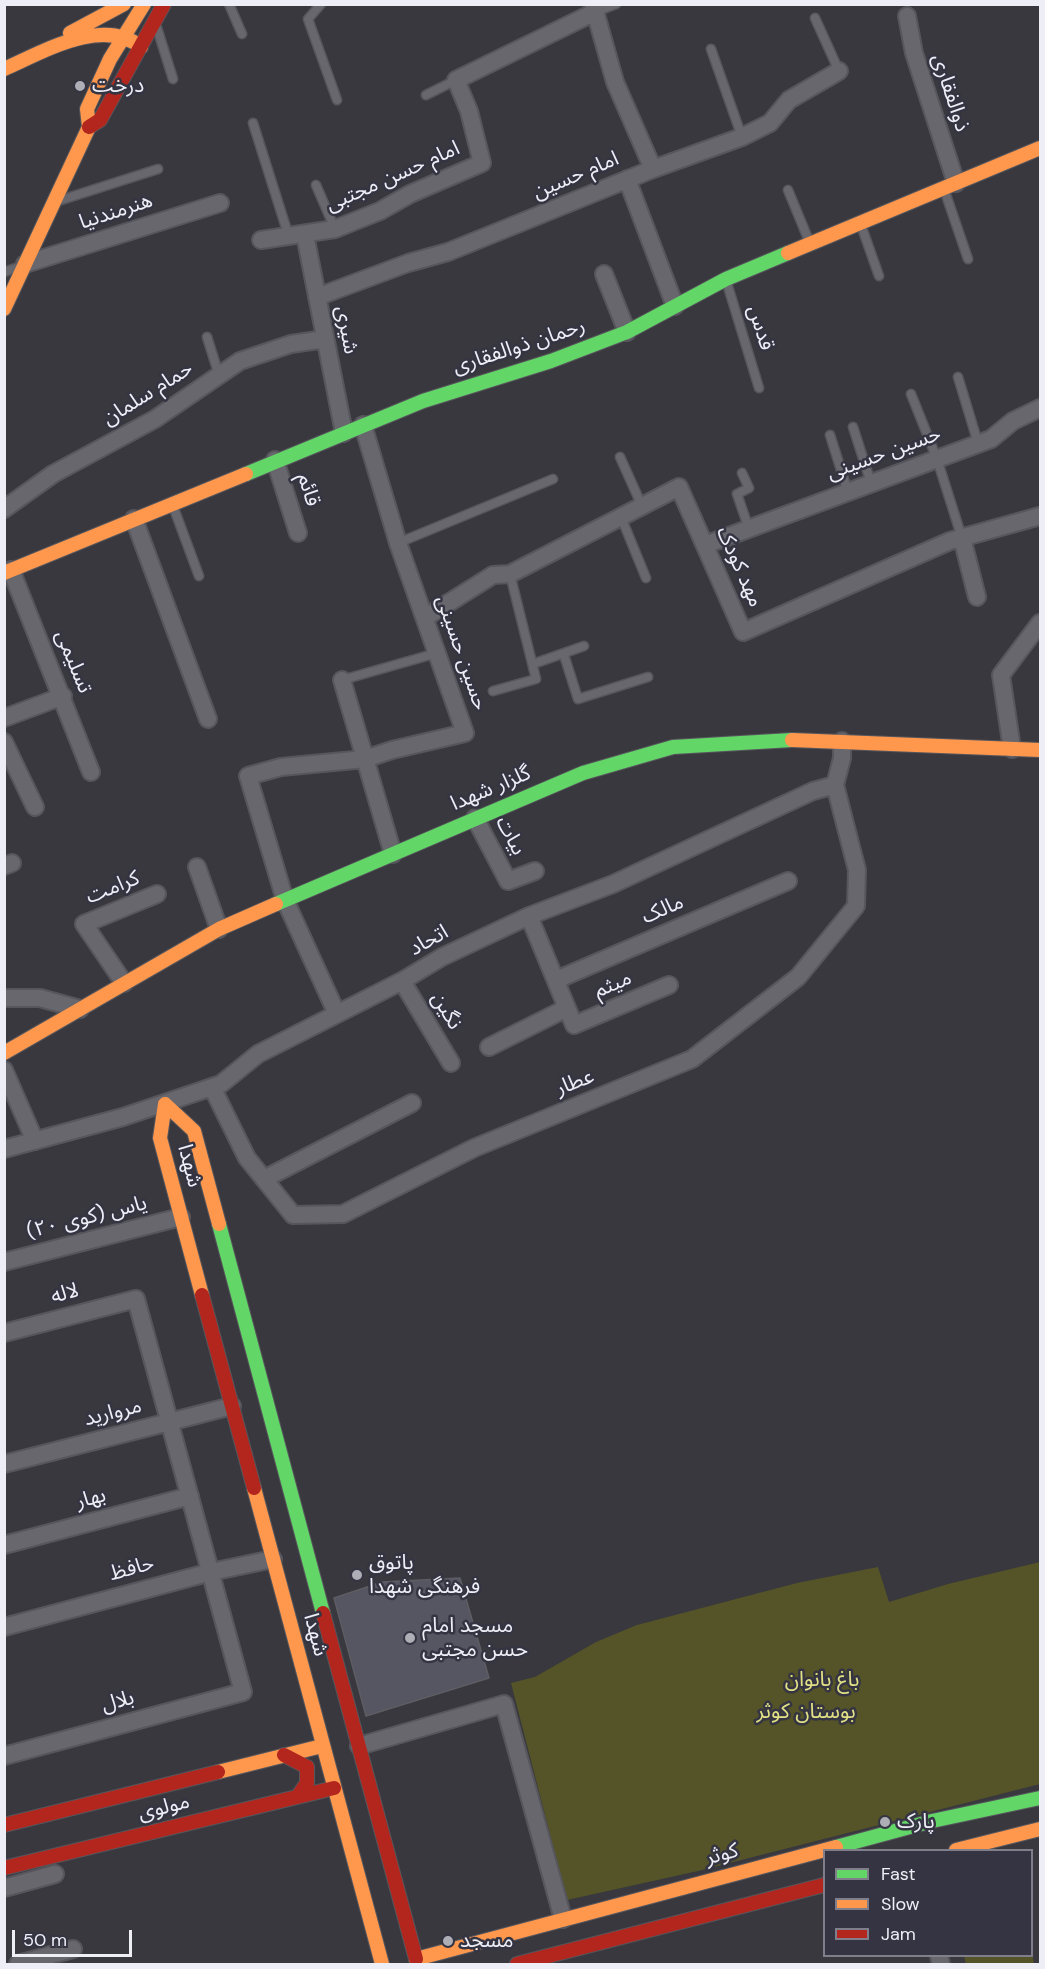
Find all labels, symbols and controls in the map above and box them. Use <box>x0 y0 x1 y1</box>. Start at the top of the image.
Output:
street label: ذوالفقاری <box>926 51 974 135</box>
place label: درخت <box>92 73 144 99</box>
marker: درخت <box>73 79 87 93</box>
street label: امام حسن مجتبی <box>322 136 464 218</box>
street label: امام حسین <box>529 147 623 205</box>
street label: هنرمندنیا <box>76 188 156 236</box>
street label: قدس <box>741 302 779 354</box>
street label: شیری <box>329 304 363 356</box>
street label: رحمان ذوالفقاری <box>450 314 588 380</box>
street label: حمام سلمان <box>98 356 198 432</box>
street label: حسین حسینی <box>823 422 945 486</box>
street label: قائم <box>291 471 325 509</box>
street label: مهد کودک <box>710 523 768 611</box>
street label: حسین حسینی <box>430 592 492 714</box>
street label: تسلیمی <box>49 627 97 697</box>
street label: گلزار شهدا <box>447 761 535 817</box>
street label: بیات <box>489 812 531 860</box>
street label: کرامت <box>83 866 143 910</box>
street label: مالک <box>638 890 688 930</box>
street label: اتحاد <box>405 920 453 962</box>
street label: میثم <box>590 966 636 1004</box>
street label: نگین <box>425 988 467 1034</box>
street label: عطار <box>552 1064 598 1102</box>
street label: شهدا <box>171 1142 207 1190</box>
street label: یاس (کوی ۲۰) <box>24 1191 150 1245</box>
street label: لاله <box>48 1278 82 1310</box>
street label: مروارید <box>82 1394 144 1432</box>
street label: بهار <box>73 1483 109 1515</box>
place label: پاتوق فرهنگی شهدا <box>369 1550 480 1600</box>
street label: حافظ <box>107 1551 157 1587</box>
marker: پاتوق فرهنگی شهدا <box>350 1568 364 1582</box>
street label: شهدا <box>297 1611 333 1659</box>
place label: مسجد امام حسن مجتبی <box>422 1613 528 1663</box>
marker: مسجد امام حسن مجتبی <box>403 1631 417 1645</box>
park label: باغ بانوان <box>785 1667 859 1693</box>
street label: بلال <box>99 1686 137 1718</box>
park label: بوستان کوثر <box>756 1699 856 1725</box>
street label: مولوی <box>136 1789 192 1827</box>
place label: پارک <box>897 1809 935 1835</box>
marker: پارک <box>878 1815 892 1829</box>
street label: کوثر <box>703 1839 741 1871</box>
legend <box>823 1849 1033 1957</box>
text: Fast <box>881 1862 916 1886</box>
text: Slow <box>881 1892 920 1916</box>
scale bar <box>15 1918 135 1956</box>
text: Jam <box>881 1922 916 1946</box>
text: 50 m <box>23 1928 67 1952</box>
place label: مسجد <box>460 1928 513 1954</box>
marker: مسجد <box>441 1934 455 1948</box>

